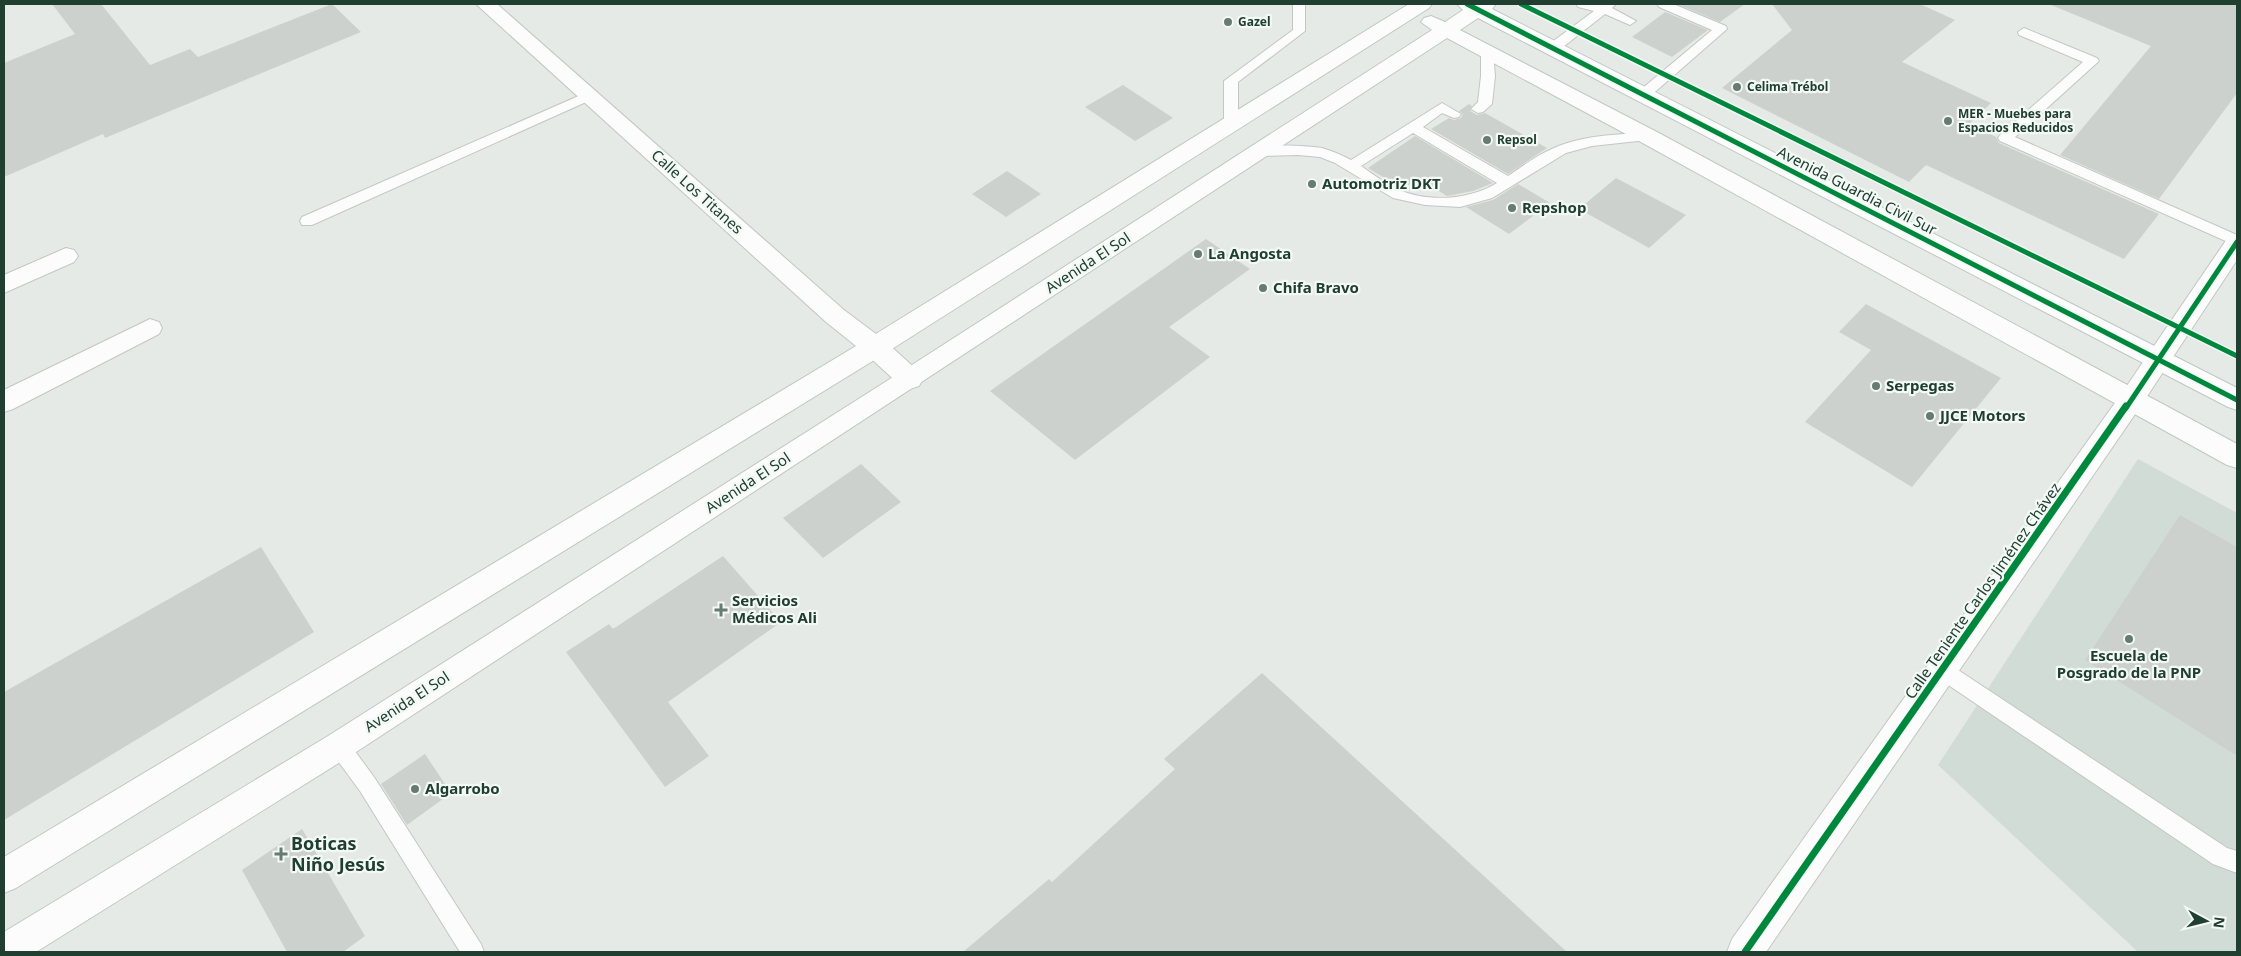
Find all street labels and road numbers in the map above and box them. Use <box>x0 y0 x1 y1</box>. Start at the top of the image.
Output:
street label: Avenida Guardia Civil Sur <box>1774 141 1941 239</box>
street label: Calle Los Titanes <box>648 145 748 238</box>
street label: Avenida El Sol <box>1041 227 1134 297</box>
street label: Avenida El Sol <box>701 447 794 517</box>
street label: Calle Teniente Carlos Jiménez Chávez <box>1900 478 2065 703</box>
street label: Avenida El Sol <box>360 666 453 736</box>

